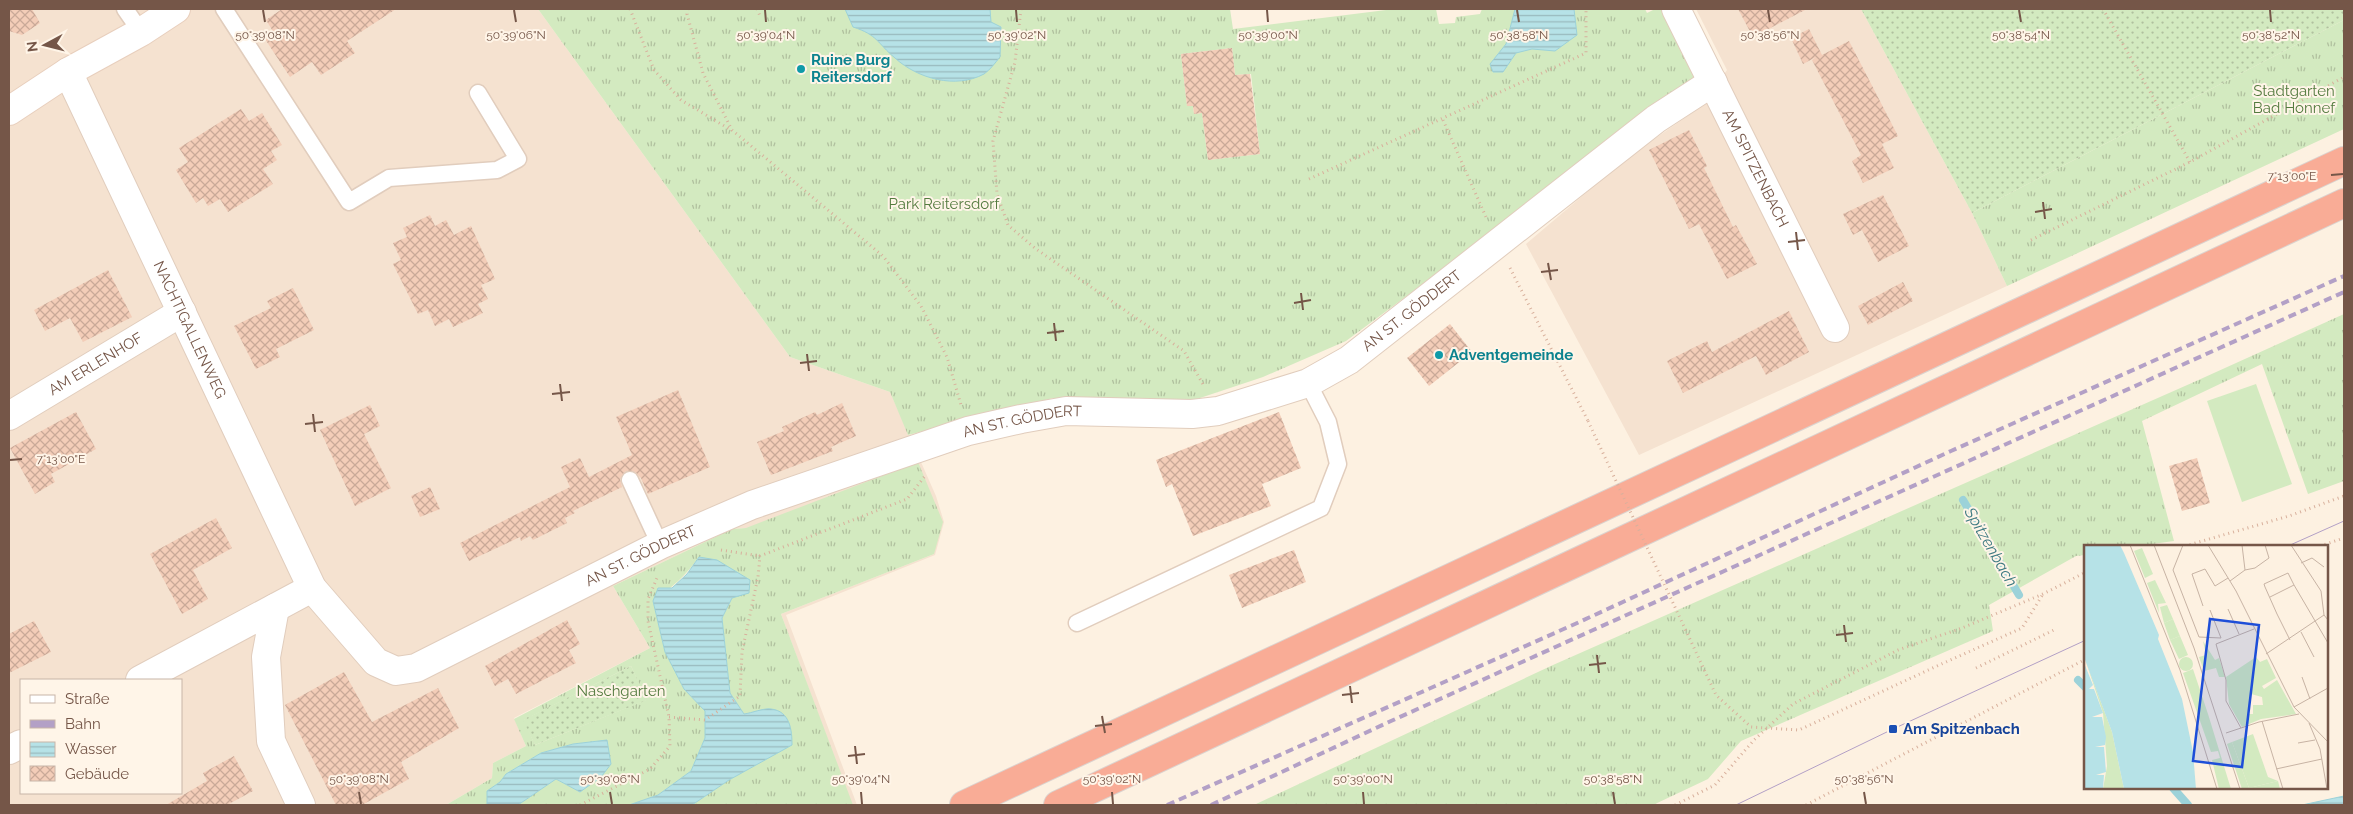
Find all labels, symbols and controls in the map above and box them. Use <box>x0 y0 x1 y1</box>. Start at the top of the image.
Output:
north arrow <box>20 20 70 70</box>
text: 50°39'08"N <box>235 28 295 42</box>
text: 50°39'06"N <box>486 28 546 42</box>
text: 50°39'04"N <box>737 28 795 42</box>
text: 50°39'02"N <box>988 28 1046 42</box>
text: 50°39'00"N <box>1238 28 1298 42</box>
text: 50°38'58"N <box>1490 28 1548 42</box>
text: 50°38'56"N <box>1741 28 1799 42</box>
text: 50°38'54"N <box>1992 28 2050 42</box>
text: 50°38'52"N <box>2242 28 2300 42</box>
text: N <box>24 40 41 53</box>
place label: Ruine Burg Reitersdorf <box>811 51 892 86</box>
marker: Ruine Burg Reitersdorf <box>795 63 807 75</box>
park label: Stadtgarten Bad Honnef <box>2253 82 2336 117</box>
street label: AM SPITZENBACH <box>1718 106 1792 230</box>
text: 7°13'00"E <box>2268 169 2316 183</box>
park label: Park Reitersdorf <box>889 195 1000 213</box>
street label: NACHTIGALLENWEG <box>150 258 230 401</box>
street label: AN ST. GÖDDERT <box>1359 266 1465 355</box>
street label: AM ERLENHOF <box>45 329 146 399</box>
place label: Adventgemeinde <box>1449 346 1573 364</box>
marker: Adventgemeinde <box>1433 349 1445 361</box>
street label: AN ST. GÖDDERT <box>960 402 1082 441</box>
text: 7°13'00"E <box>37 452 85 466</box>
water label: Spitzenbach <box>1960 503 2021 590</box>
street label: AN ST. GÖDDERT <box>582 521 699 590</box>
inset map <box>2084 545 2328 789</box>
legend <box>20 679 182 794</box>
park label: Naschgarten <box>576 682 666 700</box>
text: Straße <box>65 690 110 708</box>
text: Bahn <box>65 715 101 733</box>
place label: Am Spitzenbach <box>1903 720 2020 738</box>
marker: Am Spitzenbach <box>1887 723 1899 735</box>
text: Wasser <box>65 740 117 758</box>
text: Gebäude <box>65 765 129 783</box>
text: 50°39'08"N <box>329 772 389 786</box>
text: 50°39'06"N <box>580 772 640 786</box>
text: 50°39'04"N <box>832 772 890 786</box>
text: 50°39'02"N <box>1083 772 1141 786</box>
text: 50°39'00"N <box>1333 772 1393 786</box>
text: 50°38'58"N <box>1584 772 1642 786</box>
text: 50°38'56"N <box>1835 772 1893 786</box>

